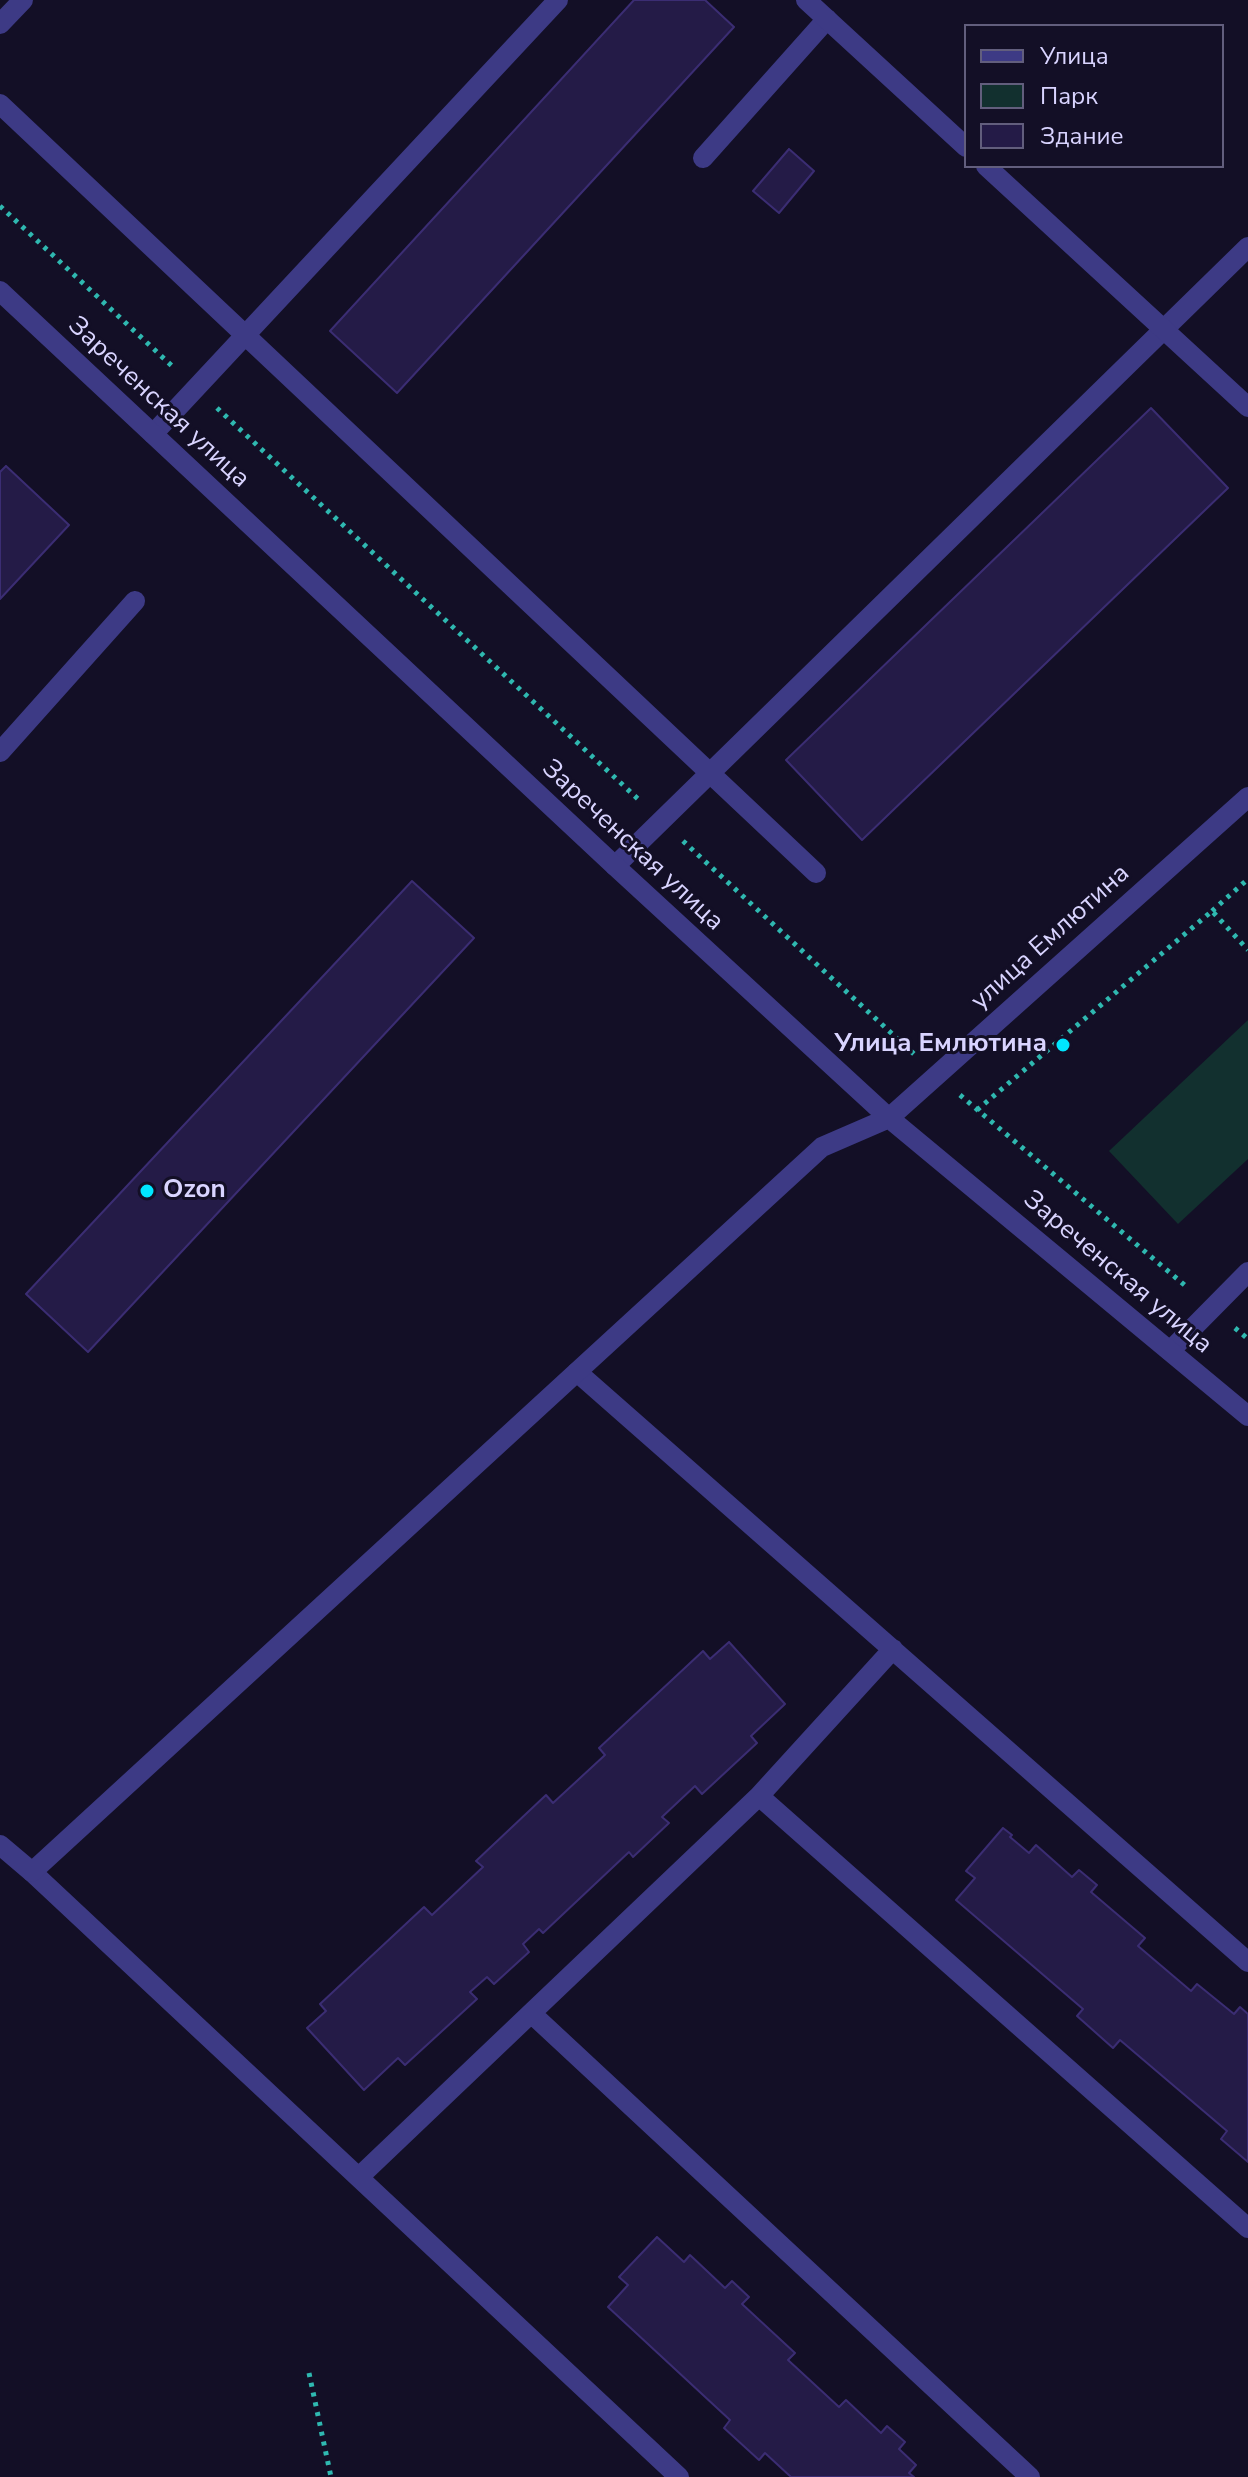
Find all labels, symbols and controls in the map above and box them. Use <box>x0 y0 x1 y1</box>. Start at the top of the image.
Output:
legend <box>964 24 1224 168</box>
text: Улица <box>1040 40 1109 72</box>
text: Парк <box>1040 80 1098 112</box>
text: Здание <box>1040 120 1124 152</box>
street label: Зареченская улица <box>61 311 255 495</box>
street label: Зареченская улица <box>535 754 729 938</box>
street label: улица Емлютина <box>965 859 1137 1017</box>
place label: Улица Емлютина <box>834 1029 1047 1061</box>
marker: Улица Емлютина <box>1054 1036 1072 1054</box>
place label: Ozon <box>163 1175 226 1207</box>
marker: Ozon <box>138 1182 156 1200</box>
street label: Зареченская улица <box>1016 1185 1218 1361</box>

